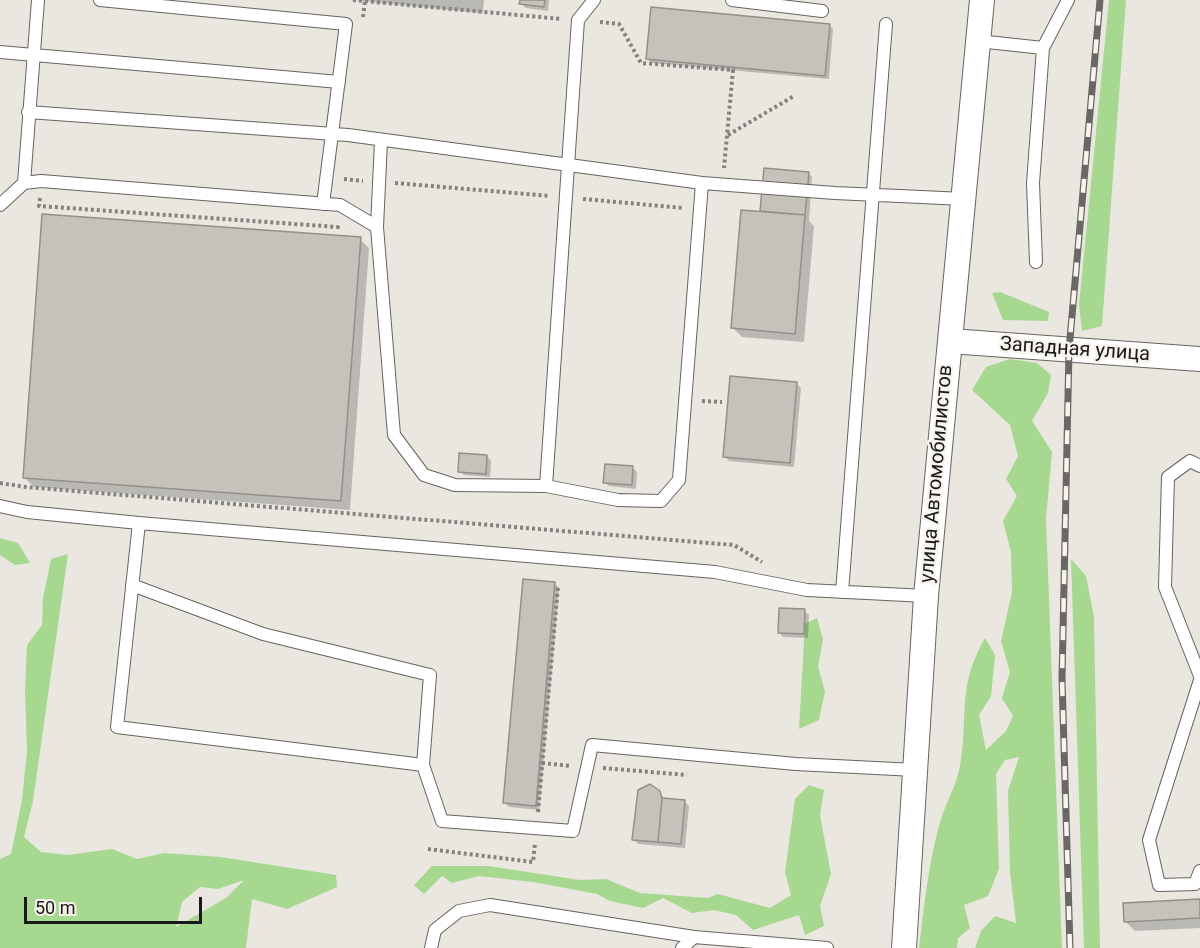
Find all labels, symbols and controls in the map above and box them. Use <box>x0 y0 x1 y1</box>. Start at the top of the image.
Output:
street label: Западная улица <box>999 333 1151 367</box>
street label: улица Автомобилистов <box>915 364 959 584</box>
scale bar <box>27 885 206 923</box>
text: 50 m <box>35 897 75 918</box>

